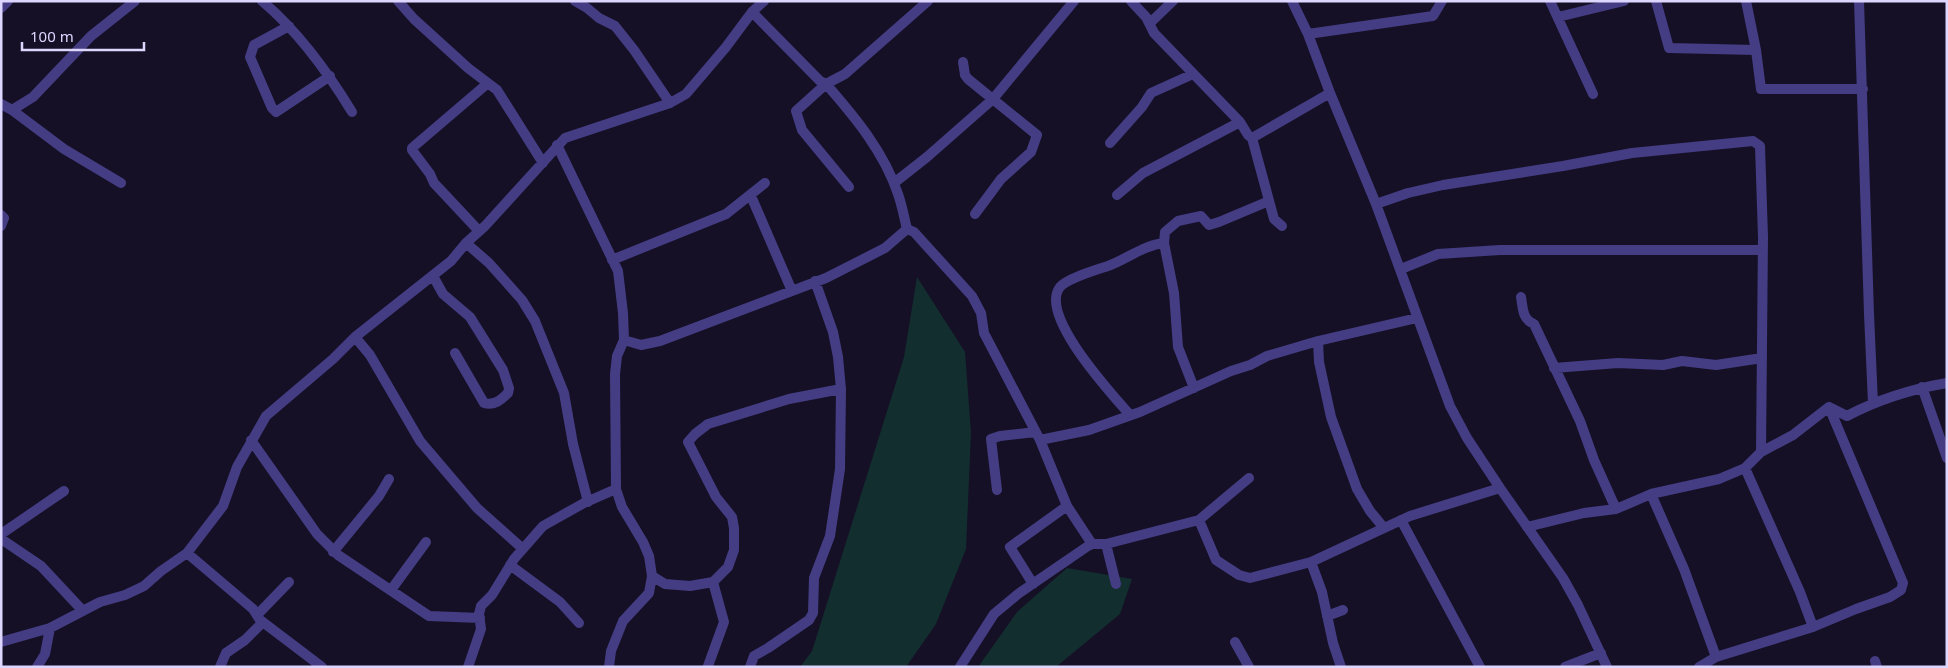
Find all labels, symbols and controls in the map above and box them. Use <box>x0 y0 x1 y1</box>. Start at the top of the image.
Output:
scale bar <box>22 20 145 52</box>
text: 100 m <box>30 26 74 46</box>

